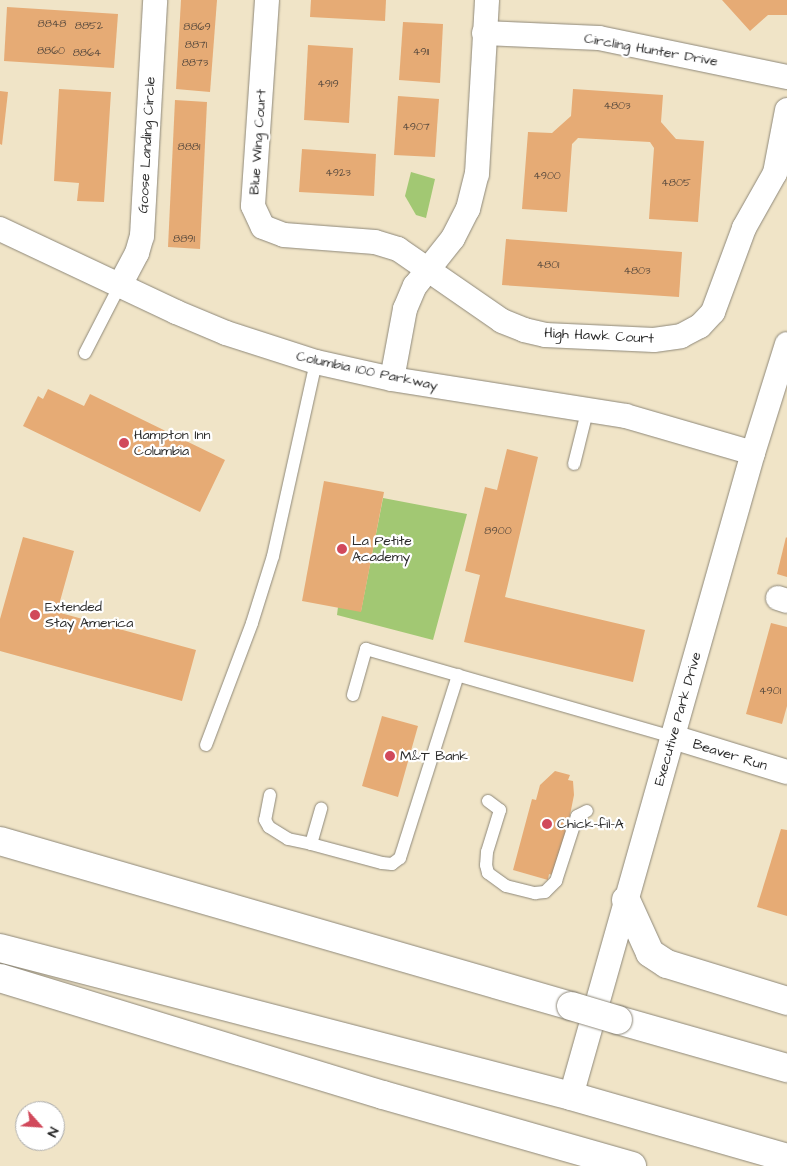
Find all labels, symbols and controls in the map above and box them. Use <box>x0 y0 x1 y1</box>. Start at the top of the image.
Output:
house number: 8848 <box>38 17 66 31</box>
house number: 8852 <box>75 19 103 33</box>
house number: 8869 <box>183 20 211 34</box>
street label: Circling Hunter Drive <box>583 30 719 70</box>
house number: 8871 <box>185 38 207 52</box>
house number: 8860 <box>37 44 65 58</box>
house number: 4911 <box>413 45 429 59</box>
house number: 8864 <box>73 46 101 60</box>
house number: 8873 <box>182 56 208 70</box>
street label: Goose Landing Circle <box>135 76 159 214</box>
house number: 4919 <box>317 77 339 91</box>
street label: Blue Wing Court <box>246 89 270 195</box>
house number: 4803 <box>603 99 631 113</box>
house number: 4907 <box>402 120 430 134</box>
house number: 8881 <box>178 140 200 154</box>
house number: 4923 <box>325 166 351 180</box>
house number: 4900 <box>533 169 561 183</box>
house number: 4805 <box>661 176 691 190</box>
house number: 8891 <box>173 232 195 246</box>
house number: 4801 <box>537 258 559 272</box>
house number: 4803 <box>623 264 651 278</box>
street label: High Hawk Court <box>544 325 654 347</box>
street label: Columbia 100 Parkway <box>295 348 439 394</box>
place label: Hampton Inn Columbia <box>134 427 211 460</box>
marker: Hampton Inn Columbia <box>118 437 130 449</box>
house number: 8900 <box>484 524 512 538</box>
place label: La Petite Academy <box>352 533 412 566</box>
marker: La Petite Academy <box>336 543 348 555</box>
place label: Extended Stay America <box>45 599 133 632</box>
marker: Extended Stay America <box>29 609 41 621</box>
street label: Executive Park Drive <box>651 650 705 788</box>
house number: 4901 <box>759 684 781 698</box>
street label: Beaver Run <box>691 736 769 774</box>
place label: M&T Bank <box>400 748 468 764</box>
marker: M&T Bank <box>384 750 396 762</box>
place label: Chick-fil-A <box>557 816 624 832</box>
marker: Chick-fil-A <box>541 818 553 830</box>
north arrow <box>15 1101 65 1151</box>
text: N <box>42 1124 63 1140</box>

